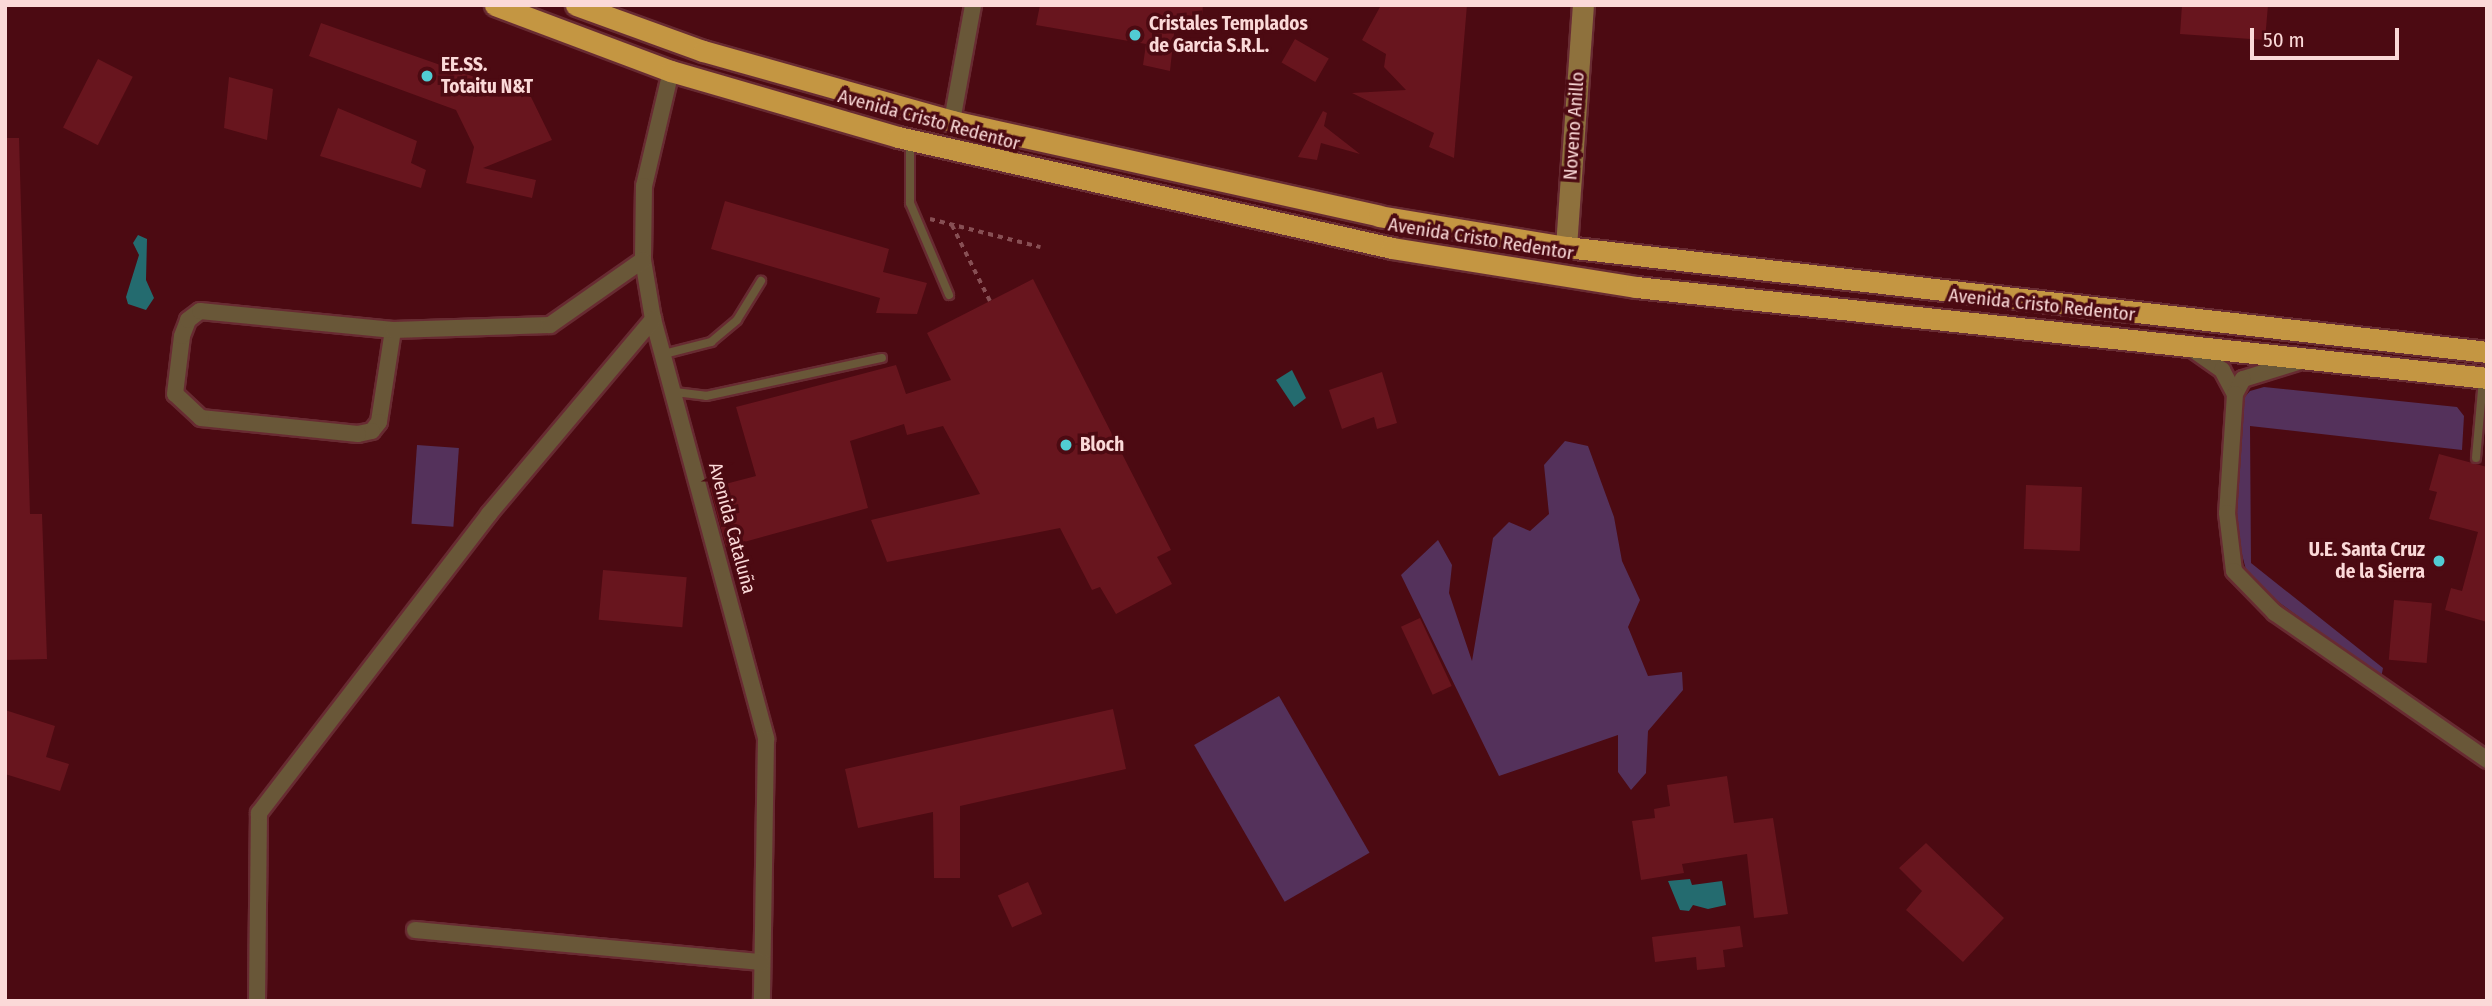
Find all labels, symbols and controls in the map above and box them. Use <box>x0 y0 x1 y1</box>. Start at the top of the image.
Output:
place label: Cristales Templados de Garcia S.R.L. <box>1149 13 1308 57</box>
scale bar <box>2254 14 2403 58</box>
marker: Cristales Templados de Garcia S.R.L. <box>1127 27 1143 43</box>
text: 50 m <box>2263 27 2305 53</box>
place label: EE.SS. Totaitu N&T <box>441 54 533 98</box>
marker: EE.SS. Totaitu N&T <box>419 68 435 84</box>
street label: Noveno Anillo <box>1559 71 1589 181</box>
street label: Avenida Cristo Redentor <box>836 85 1022 155</box>
street label: Avenida Cristo Redentor <box>1387 213 1575 265</box>
street label: Avenida Cristo Redentor <box>1948 284 2136 326</box>
place label: Bloch <box>1080 434 1124 456</box>
marker: Bloch <box>1058 437 1074 453</box>
street label: Avenida Cataluña <box>704 460 760 596</box>
place label: U.E. Santa Cruz de la Sierra <box>2309 539 2425 583</box>
marker: U.E. Santa Cruz de la Sierra <box>2431 553 2447 569</box>

